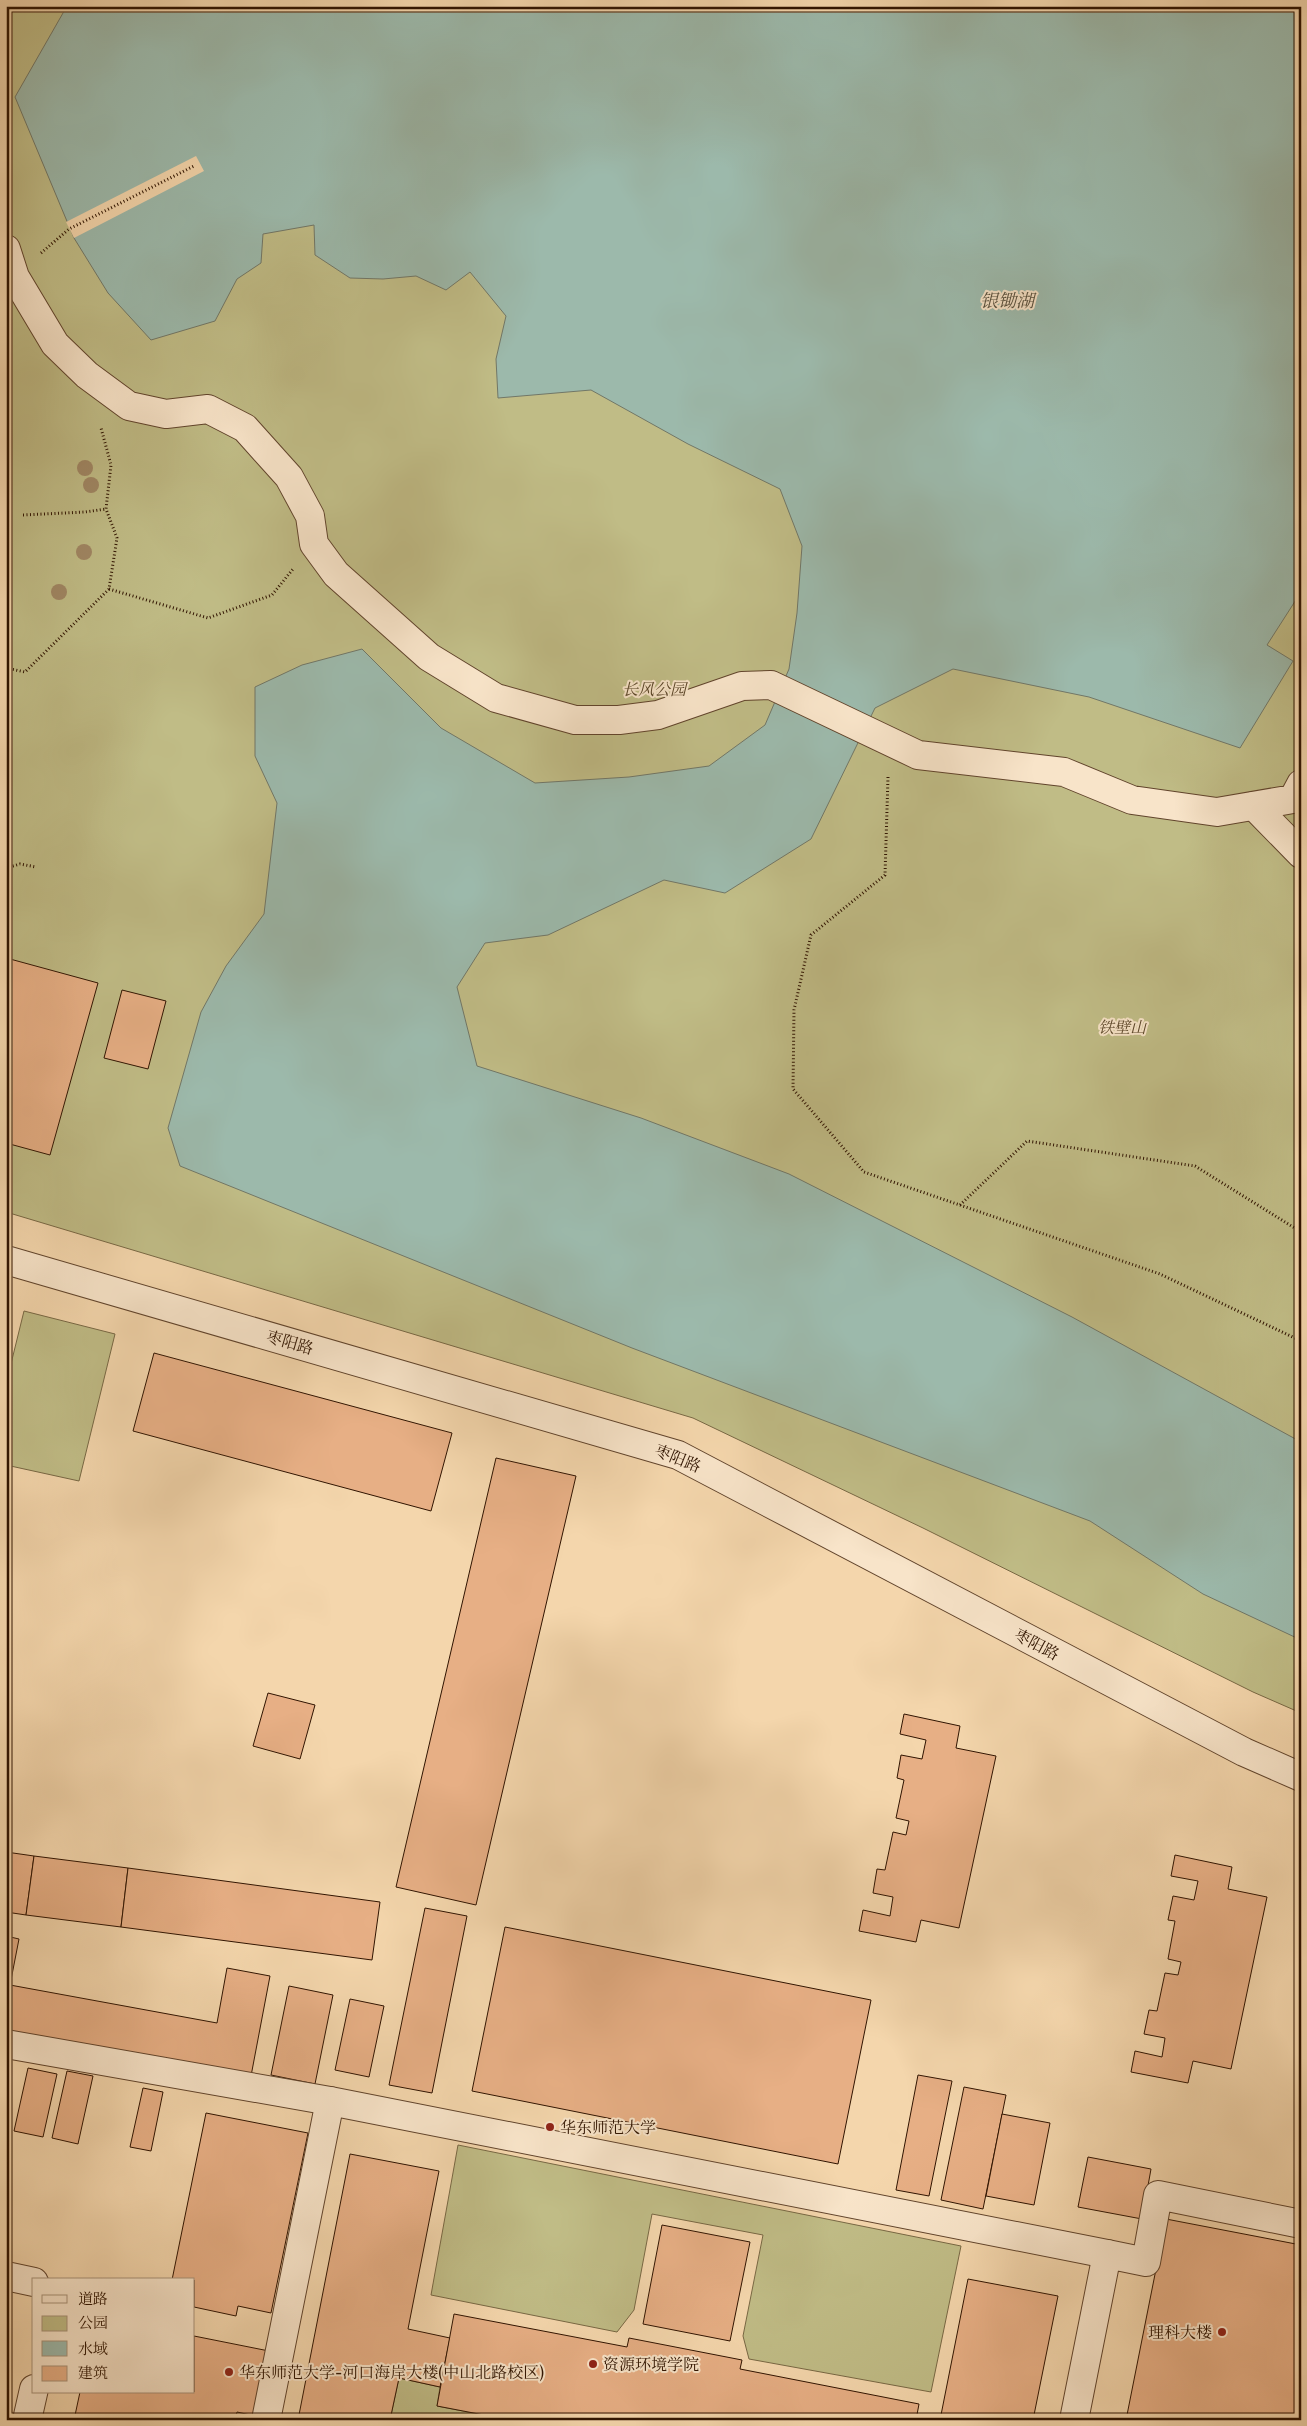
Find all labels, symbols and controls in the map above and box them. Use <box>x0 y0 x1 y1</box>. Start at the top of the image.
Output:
water label: 银锄湖 <box>980 290 1037 312</box>
park label: 长风公园 <box>622 679 689 699</box>
park label: 铁壁山 <box>1098 1017 1148 1037</box>
street label: 枣阳路 <box>264 1326 316 1358</box>
street label: 枣阳路 <box>652 1440 704 1476</box>
street label: 枣阳路 <box>1011 1624 1063 1664</box>
place label: 华东师范大学 <box>560 2117 656 2137</box>
marker: 华东师范大学 <box>544 2121 556 2133</box>
legend <box>32 2278 195 2394</box>
text: 道路 <box>78 2289 108 2308</box>
text: 公园 <box>78 2313 108 2332</box>
place label: 理科大楼 <box>1148 2322 1212 2342</box>
marker: 理科大楼 <box>1216 2326 1228 2338</box>
text: 水域 <box>78 2339 108 2358</box>
place label: 资源环境学院 <box>603 2354 699 2374</box>
marker: 资源环境学院 <box>587 2358 599 2370</box>
place label: 华东师范大学-河口海岸大楼(中山北路校区) <box>239 2362 544 2382</box>
text: 建筑 <box>78 2363 108 2382</box>
marker: 华东师范大学-河口海岸大楼(中山北路校区) <box>223 2366 235 2378</box>

